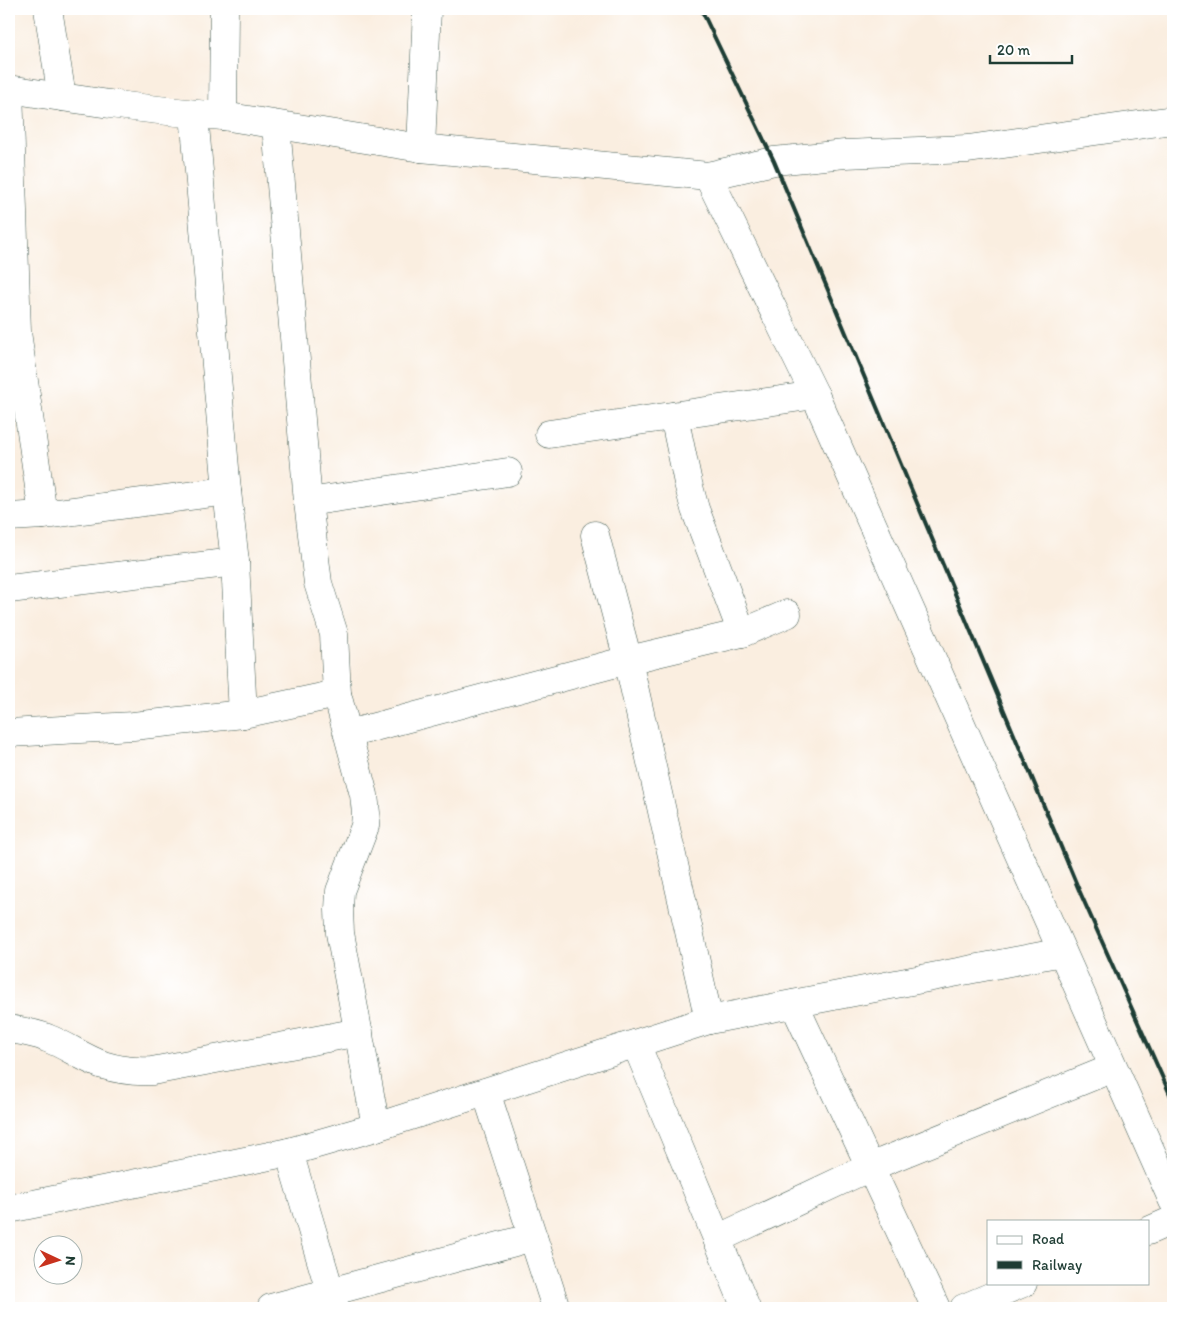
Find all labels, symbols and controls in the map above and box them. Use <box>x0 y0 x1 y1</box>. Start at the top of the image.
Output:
scale bar <box>990 32 1072 64</box>
text: 20 m <box>997 41 1031 59</box>
legend <box>987 1220 1150 1284</box>
text: Road <box>1032 1230 1065 1248</box>
north arrow <box>32 1234 82 1284</box>
text: N <box>62 1256 79 1266</box>
text: Railway <box>1032 1256 1082 1274</box>

